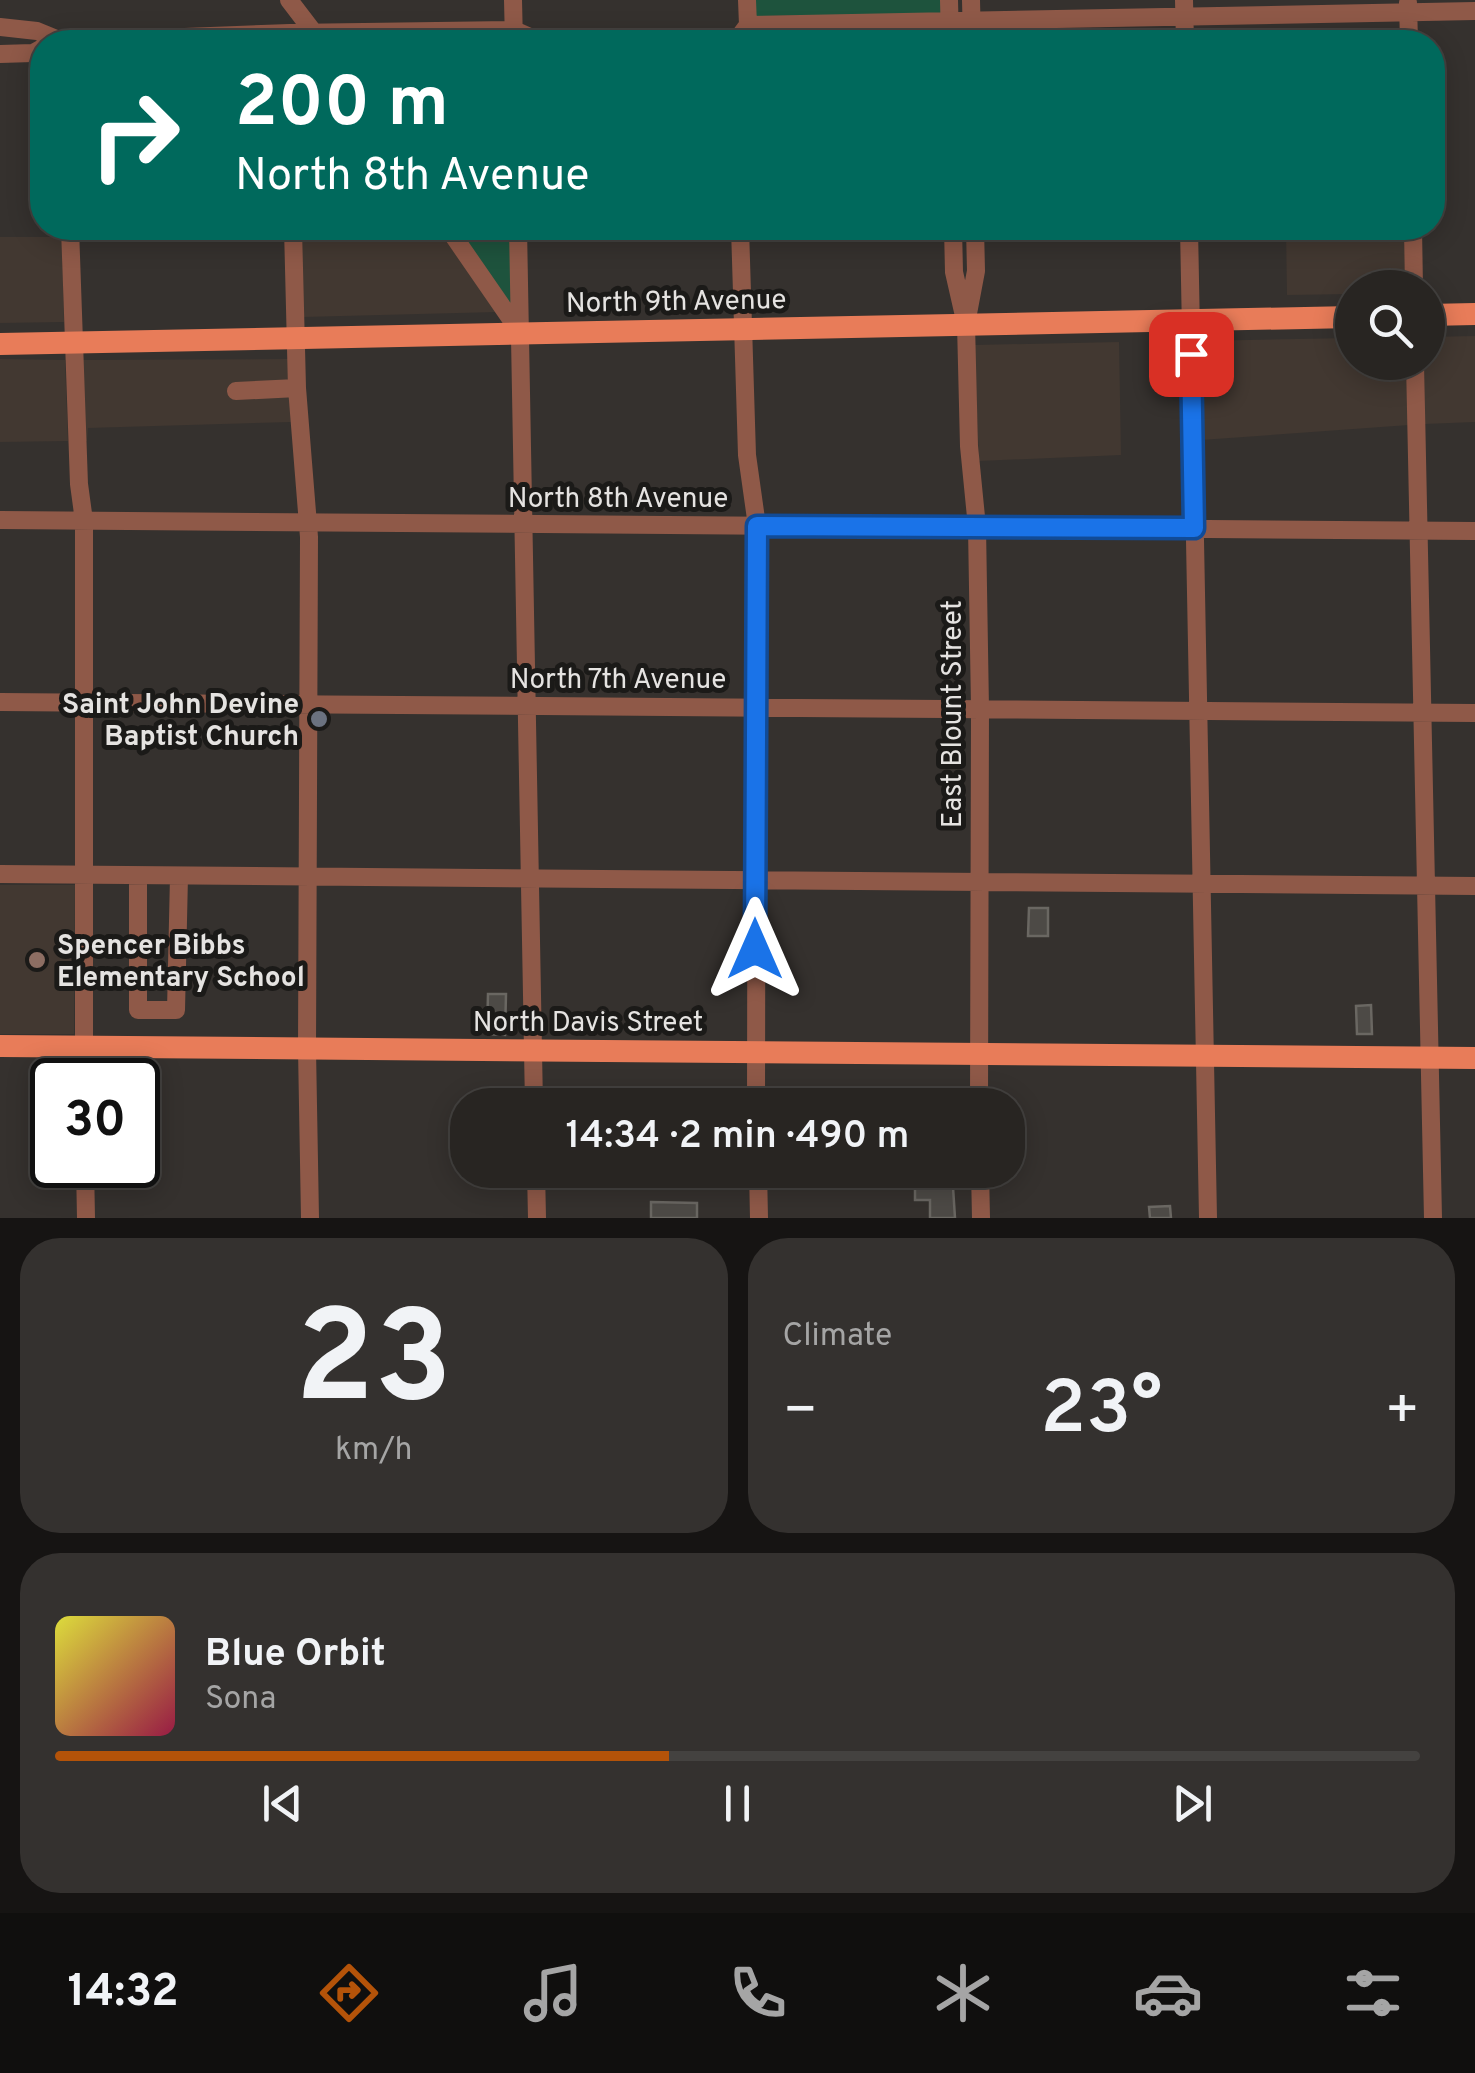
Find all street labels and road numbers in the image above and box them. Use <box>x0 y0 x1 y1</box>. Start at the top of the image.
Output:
street label: North 9th Avenue <box>565 283 787 323</box>
street label: North 8th Avenue <box>508 482 728 518</box>
street label: East Blount Street <box>936 600 972 828</box>
street label: North 7th Avenue <box>510 663 726 699</box>
street label: North Davis Street <box>473 1006 703 1042</box>

